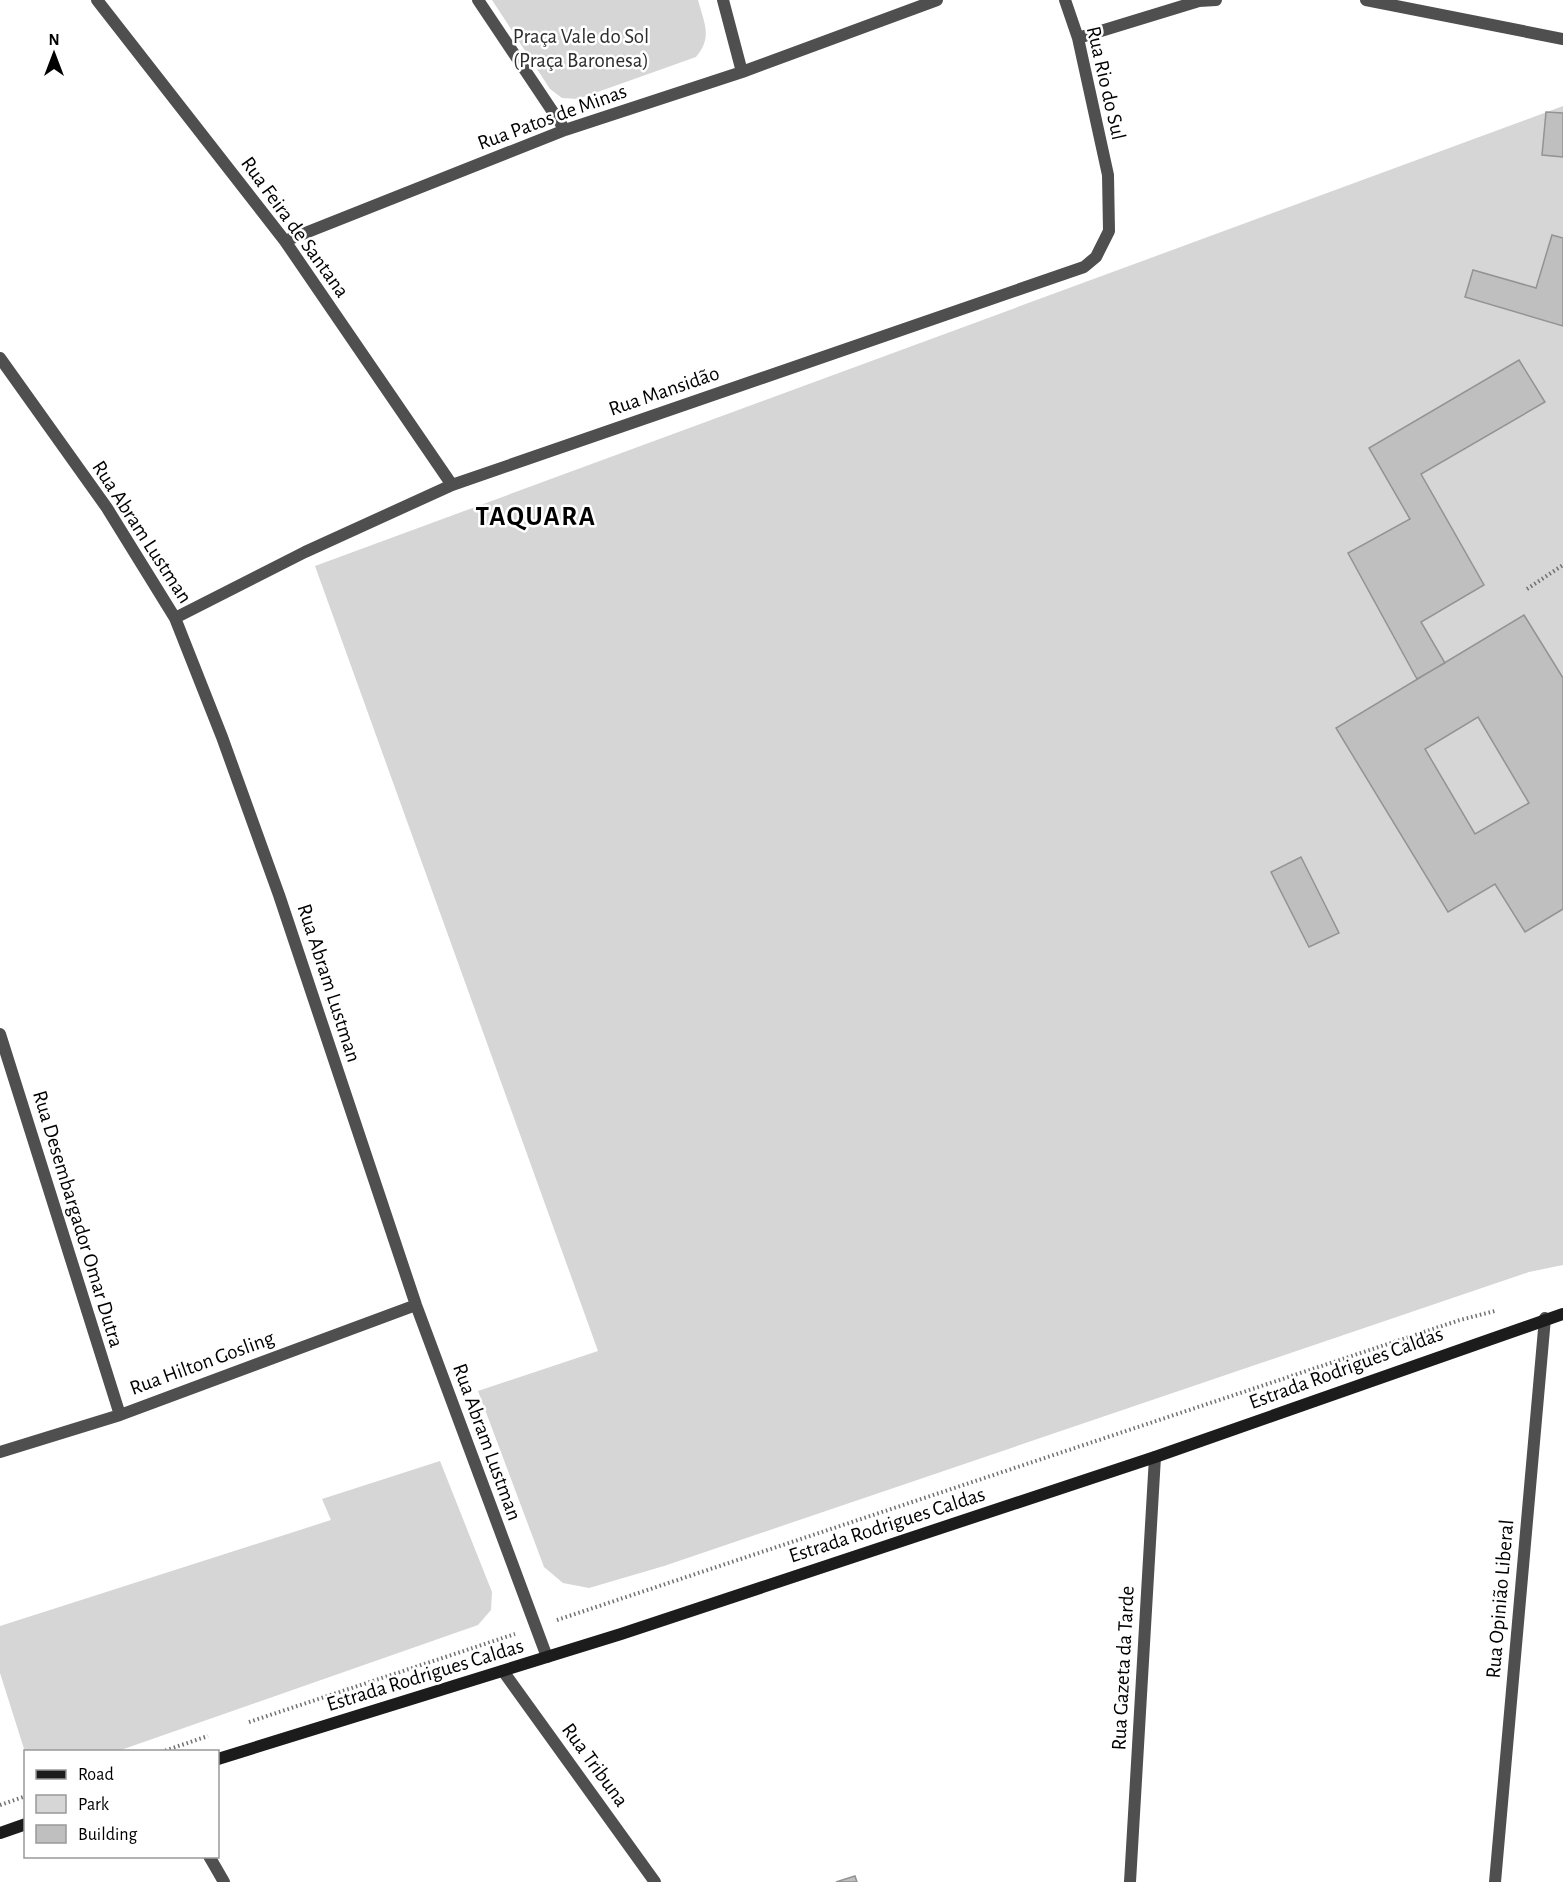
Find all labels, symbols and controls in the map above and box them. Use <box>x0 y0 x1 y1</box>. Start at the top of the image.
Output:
north arrow <box>24 24 84 84</box>
street label: Rua Rio do Sul <box>1083 24 1129 142</box>
park label: Praça Vale do Sol (Praça Baronesa) <box>513 26 649 71</box>
text: N <box>48 32 60 48</box>
street label: Rua Patos de Minas <box>475 80 629 154</box>
street label: Rua Feira de Santana <box>237 153 353 302</box>
street label: Rua Mansidão <box>606 362 722 420</box>
street label: Rua Abram Lustman <box>88 457 196 607</box>
district label: TAQUARA <box>476 503 596 531</box>
street label: Rua Abram Lustman <box>293 901 365 1065</box>
street label: Rua Desembargador Omar Dutra <box>29 1088 127 1350</box>
street label: Estrada Rodrigues Caldas <box>1246 1323 1446 1413</box>
street label: Rua Hilton Gosling <box>127 1327 278 1399</box>
street label: Rua Abram Lustman <box>449 1361 525 1523</box>
street label: Estrada Rodrigues Caldas <box>786 1483 988 1567</box>
street label: Rua Opinião Liberal <box>1483 1519 1517 1679</box>
street label: Rua Gazeta da Tarde <box>1108 1585 1138 1751</box>
street label: Estrada Rodrigues Caldas <box>324 1635 526 1715</box>
street label: Rua Tribuna <box>558 1719 632 1811</box>
legend <box>24 1750 219 1858</box>
text: Road <box>78 1766 114 1784</box>
text: Park <box>78 1796 110 1814</box>
text: Building <box>78 1826 138 1844</box>

